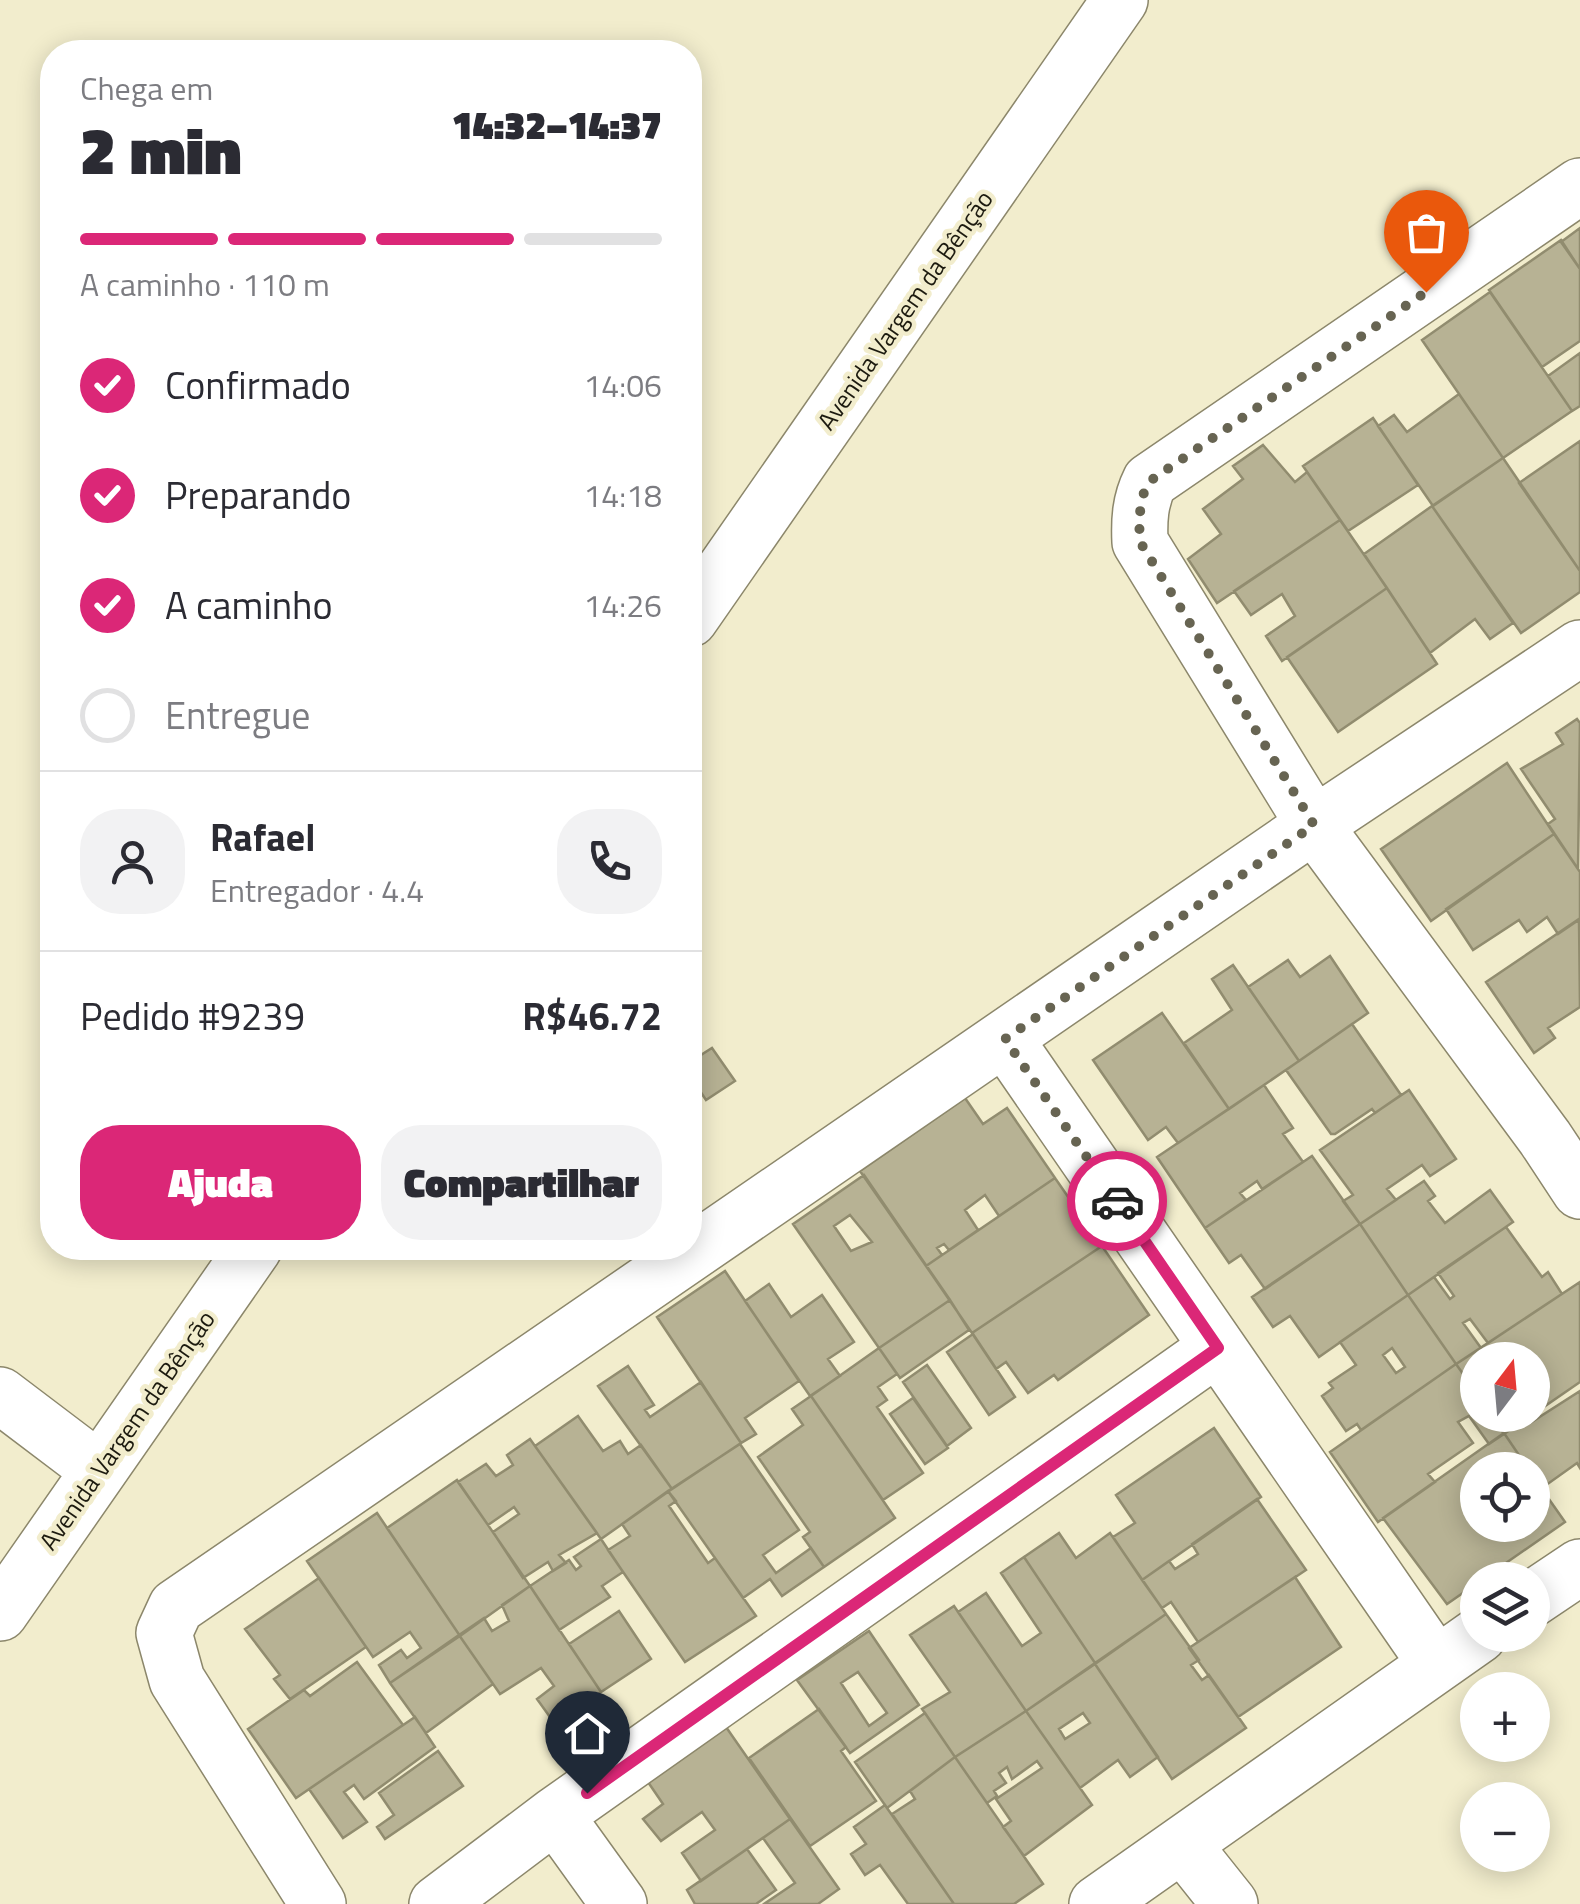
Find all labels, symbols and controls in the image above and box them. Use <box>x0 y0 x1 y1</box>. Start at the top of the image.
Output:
text: Chega em <box>80 64 213 112</box>
text: 14:32–14:37 <box>452 96 662 154</box>
text: 2 min <box>80 100 241 199</box>
street label: Avenida Vargem da Bênção <box>808 182 1002 438</box>
pin <box>1384 190 1469 293</box>
icon: bag <box>1399 205 1454 260</box>
text: A caminho · 110 m <box>80 260 330 308</box>
text: Confirmado <box>165 356 351 414</box>
icon: check <box>80 358 135 413</box>
text: 14:06 <box>583 361 662 409</box>
text: Preparando <box>165 466 351 524</box>
icon: check <box>80 468 135 523</box>
text: 14:18 <box>583 471 662 519</box>
text: A caminho <box>165 576 333 634</box>
icon: check <box>80 578 135 633</box>
text: 14:26 <box>583 581 662 629</box>
text: Entregue <box>165 686 311 744</box>
text: Rafael <box>210 808 315 866</box>
button: person <box>80 809 185 914</box>
button: phone <box>557 809 662 914</box>
text: Entregador · 4.4 <box>210 866 424 914</box>
text: Pedido #9239 <box>80 987 305 1045</box>
text: R$46.72 <box>522 987 662 1045</box>
button: Ajuda <box>80 1125 361 1240</box>
button: Compartilhar <box>381 1125 662 1240</box>
courier <box>1067 1151 1167 1251</box>
icon: car <box>1090 1174 1145 1229</box>
street label: Avenida Vargem da Bênção <box>30 1302 224 1558</box>
north arrow <box>1460 1342 1550 1432</box>
map controls <box>1460 1342 1550 1872</box>
button: locate <box>1460 1452 1550 1542</box>
button: layers <box>1460 1562 1550 1652</box>
button: + <box>1460 1672 1550 1762</box>
pin <box>545 1691 630 1794</box>
icon: home <box>560 1706 615 1761</box>
button: − <box>1460 1782 1550 1872</box>

